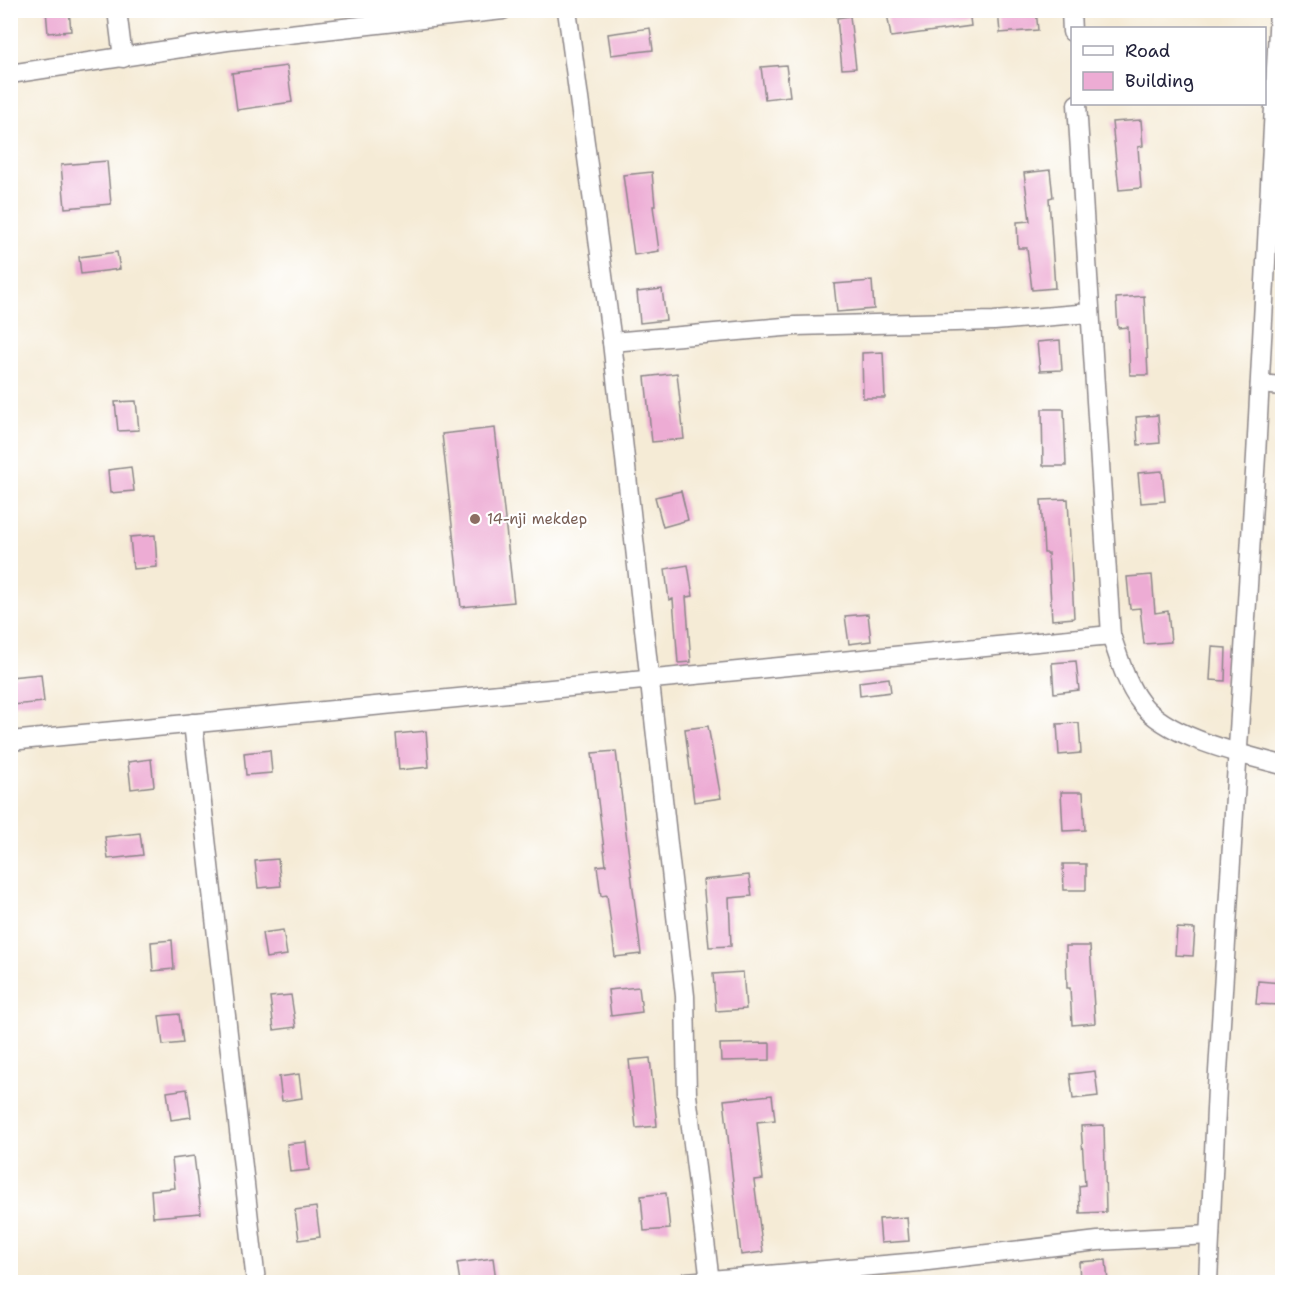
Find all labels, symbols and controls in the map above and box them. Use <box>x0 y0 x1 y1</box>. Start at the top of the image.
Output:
legend <box>1071 27 1266 105</box>
text: Road <box>1125 39 1170 63</box>
text: Building <box>1125 69 1194 93</box>
place label: 14-nji mekdep <box>487 509 587 529</box>
marker: 14-nji mekdep <box>468 512 482 526</box>

